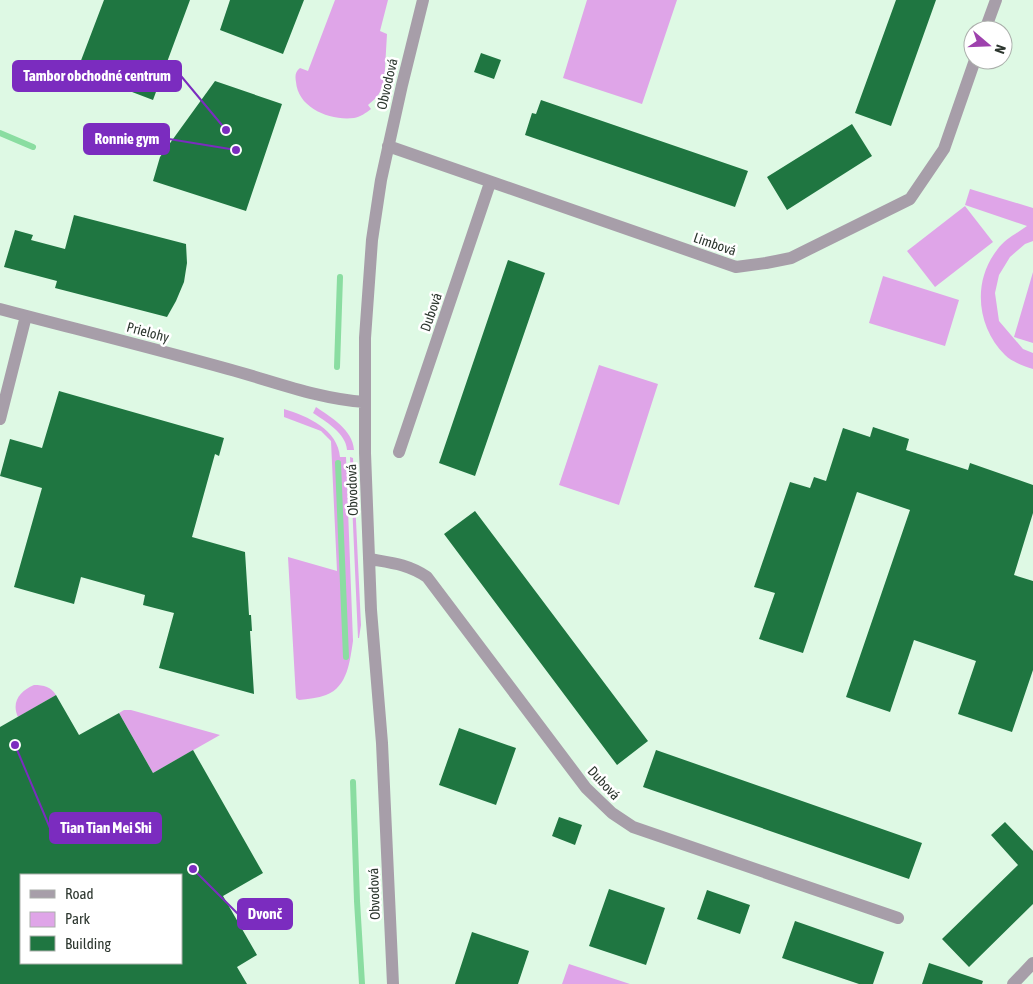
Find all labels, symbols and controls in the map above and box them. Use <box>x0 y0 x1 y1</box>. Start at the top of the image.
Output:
north arrow <box>963 20 1013 70</box>
text: N <box>991 43 1009 56</box>
street label: Obvodová <box>373 57 401 111</box>
callout: Tambor obchodné centrum <box>13 61 181 91</box>
text: Tambor obchodné centrum <box>23 67 171 84</box>
callout: Ronnie gym <box>84 124 169 154</box>
text: Ronnie gym <box>95 130 160 147</box>
street label: Limbová <box>692 229 738 259</box>
street label: Dubová <box>417 291 445 333</box>
street label: Prielohy <box>125 319 171 345</box>
street label: Obvodová <box>343 464 361 516</box>
street label: Dubová <box>585 763 623 803</box>
callout: Tian Tian Mei Shi <box>50 813 161 843</box>
text: Tian Tian Mei Shi <box>60 819 152 836</box>
street label: Obvodová <box>365 868 383 920</box>
legend <box>20 874 182 964</box>
text: Road <box>65 885 94 902</box>
callout: Dvonč <box>238 899 292 929</box>
text: Dvonč <box>248 905 283 922</box>
text: Park <box>65 910 90 927</box>
text: Building <box>65 935 111 952</box>

